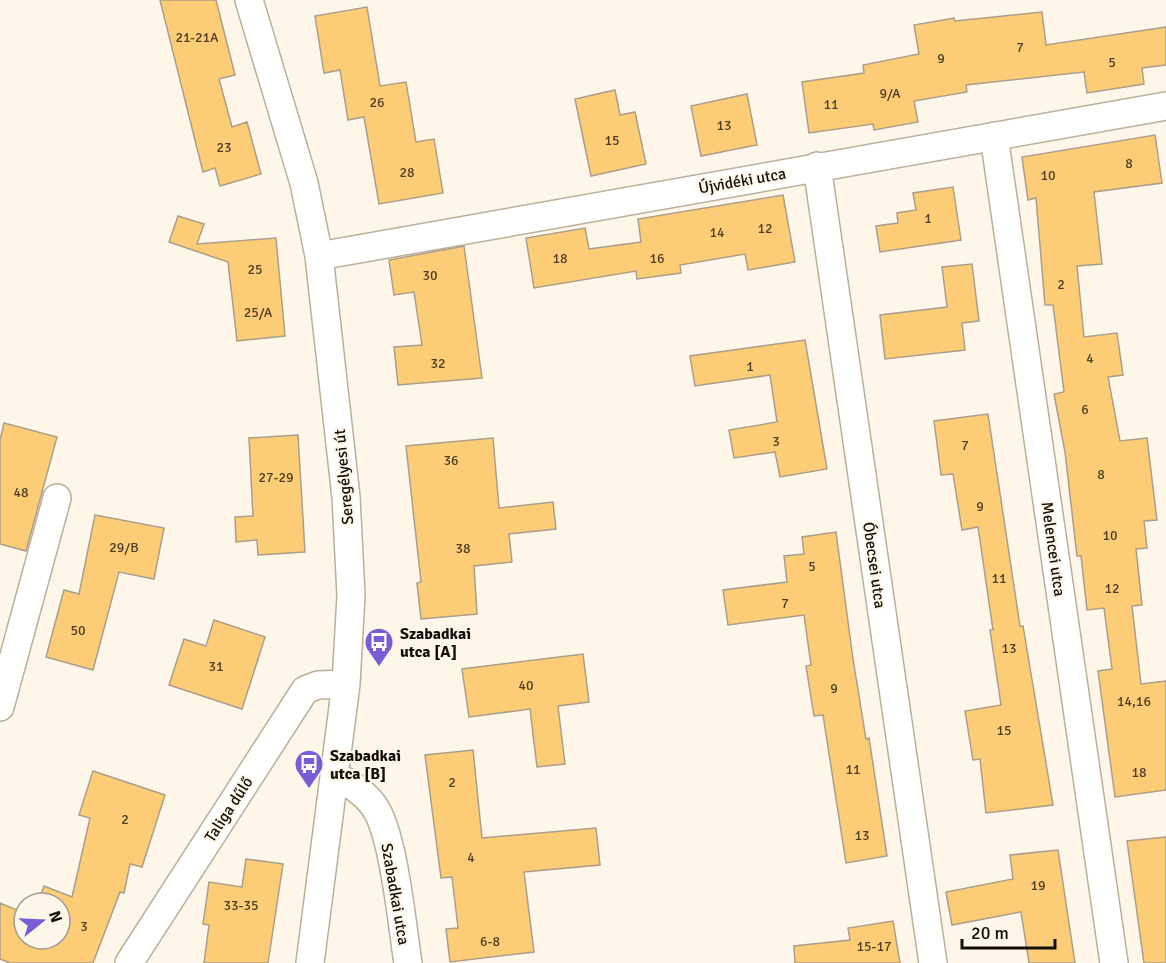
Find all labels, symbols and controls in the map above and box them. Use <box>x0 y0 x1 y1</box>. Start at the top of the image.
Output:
house number: 21-21A <box>175 29 219 46</box>
house number: 7 <box>1016 39 1024 56</box>
house number: 9 <box>937 50 945 67</box>
house number: 5 <box>1108 54 1116 71</box>
house number: 9/A <box>880 85 901 102</box>
house number: 26 <box>369 94 385 111</box>
house number: 11 <box>823 96 839 113</box>
house number: 13 <box>716 117 732 134</box>
house number: 15 <box>604 132 620 149</box>
house number: 23 <box>216 139 232 156</box>
house number: 8 <box>1125 155 1133 172</box>
street label: Újvidéki utca <box>697 163 788 199</box>
house number: 28 <box>399 164 415 181</box>
house number: 10 <box>1040 167 1056 184</box>
house number: 1 <box>924 210 932 227</box>
house number: 12 <box>757 220 773 237</box>
house number: 14 <box>709 224 725 241</box>
house number: 18 <box>552 250 568 267</box>
house number: 16 <box>649 250 665 267</box>
house number: 25 <box>247 261 263 278</box>
house number: 30 <box>422 267 438 284</box>
house number: 2 <box>1057 276 1065 293</box>
house number: 25/A <box>244 304 273 321</box>
house number: 4 <box>1086 350 1094 367</box>
house number: 32 <box>430 355 446 372</box>
house number: 1 <box>746 358 754 375</box>
house number: 6 <box>1081 401 1089 418</box>
street label: Seregélyesi út <box>330 428 358 526</box>
house number: 3 <box>772 433 780 450</box>
house number: 7 <box>961 437 969 454</box>
house number: 36 <box>443 452 459 469</box>
house number: 8 <box>1097 466 1105 483</box>
house number: 27-29 <box>258 469 294 486</box>
house number: 48 <box>13 484 29 501</box>
house number: 9 <box>976 498 984 515</box>
street label: Melencei utca <box>1036 501 1070 598</box>
street label: Óbecsei utca <box>858 521 890 610</box>
house number: 10 <box>1102 527 1118 544</box>
house number: 29/B <box>109 539 139 556</box>
house number: 38 <box>455 540 471 557</box>
house number: 5 <box>808 558 816 575</box>
house number: 11 <box>991 570 1007 587</box>
house number: 12 <box>1104 580 1120 597</box>
house number: 7 <box>781 595 789 612</box>
house number: 50 <box>70 622 86 639</box>
place label: Szabadkai utca [A] <box>400 624 471 662</box>
bus stop icon: Szabadkai utca [A] <box>363 626 395 668</box>
house number: 13 <box>1001 640 1017 657</box>
house number: 31 <box>208 658 224 675</box>
house number: 40 <box>518 677 534 694</box>
house number: 9 <box>830 680 838 697</box>
house number: 14,16 <box>1117 693 1151 710</box>
house number: 15 <box>996 722 1012 739</box>
place label: Szabadkai utca [B] <box>330 746 401 784</box>
bus stop icon: Szabadkai utca [B] <box>293 748 325 790</box>
house number: 11 <box>845 761 861 778</box>
house number: 18 <box>1131 764 1147 781</box>
street label: Taliga dűlő <box>200 773 257 846</box>
house number: 2 <box>448 774 456 791</box>
house number: 2 <box>121 811 129 828</box>
house number: 13 <box>854 827 870 844</box>
street label: Szabadkai utca <box>376 842 414 947</box>
house number: 4 <box>467 849 475 866</box>
house number: 19 <box>1030 877 1046 894</box>
north arrow <box>12 891 72 951</box>
house number: 33-35 <box>223 897 259 914</box>
text: N <box>44 908 67 925</box>
scale bar <box>962 912 1055 950</box>
house number: 3 <box>80 918 88 935</box>
text: 20 m <box>971 922 1009 944</box>
house number: 6-8 <box>480 933 500 950</box>
house number: 15-17 <box>856 938 892 955</box>

